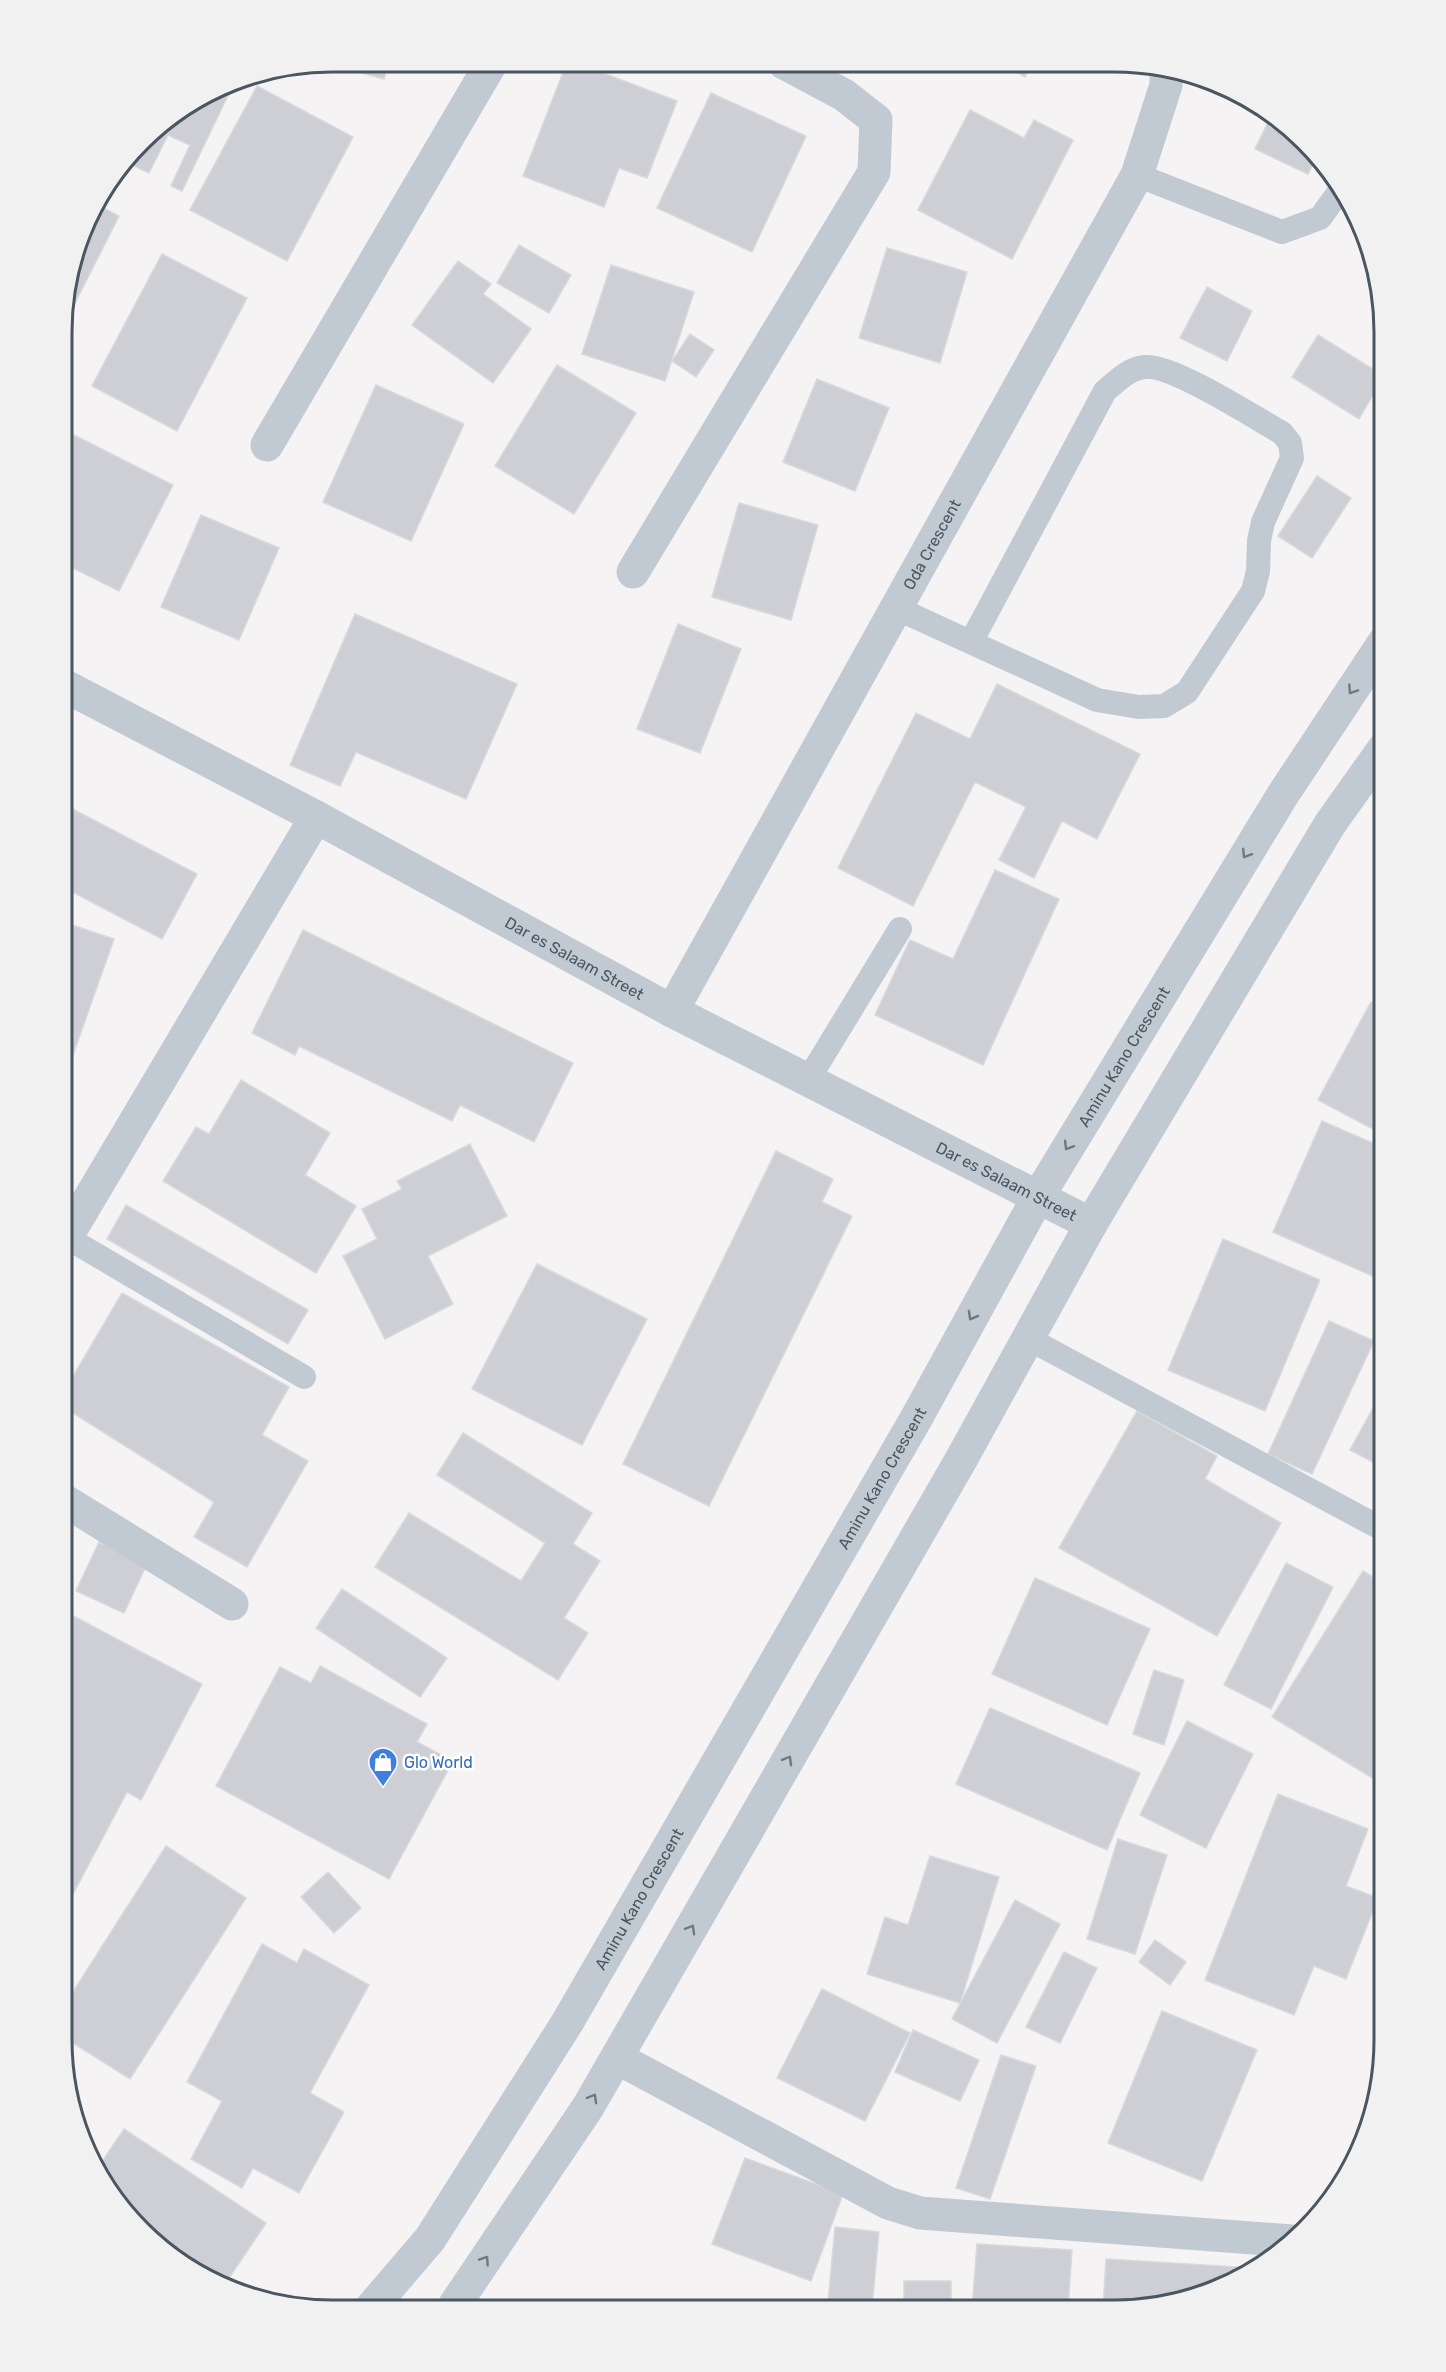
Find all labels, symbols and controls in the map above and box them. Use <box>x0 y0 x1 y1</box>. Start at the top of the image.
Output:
street label: Oda Crescent <box>899 496 965 593</box>
one-way arrow <box>1348 684 1359 695</box>
one-way arrow <box>1241 848 1253 858</box>
street label: Dar es Salaam Street <box>502 913 647 1004</box>
street label: Aminu Kano Crescent <box>1074 983 1174 1130</box>
street label: Dar es Salaam Street <box>933 1138 1080 1225</box>
one-way arrow <box>1064 1140 1075 1150</box>
one-way arrow <box>968 1310 979 1320</box>
street label: Aminu Kano Crescent <box>834 1404 931 1553</box>
shop icon: Glo World <box>367 1746 399 1788</box>
place label: Glo World <box>404 1753 473 1772</box>
one-way arrow <box>781 1756 793 1766</box>
street label: Aminu Kano Crescent <box>591 1825 688 1973</box>
one-way arrow <box>684 1925 695 1935</box>
one-way arrow <box>586 2094 598 2104</box>
one-way arrow <box>478 2256 489 2267</box>

